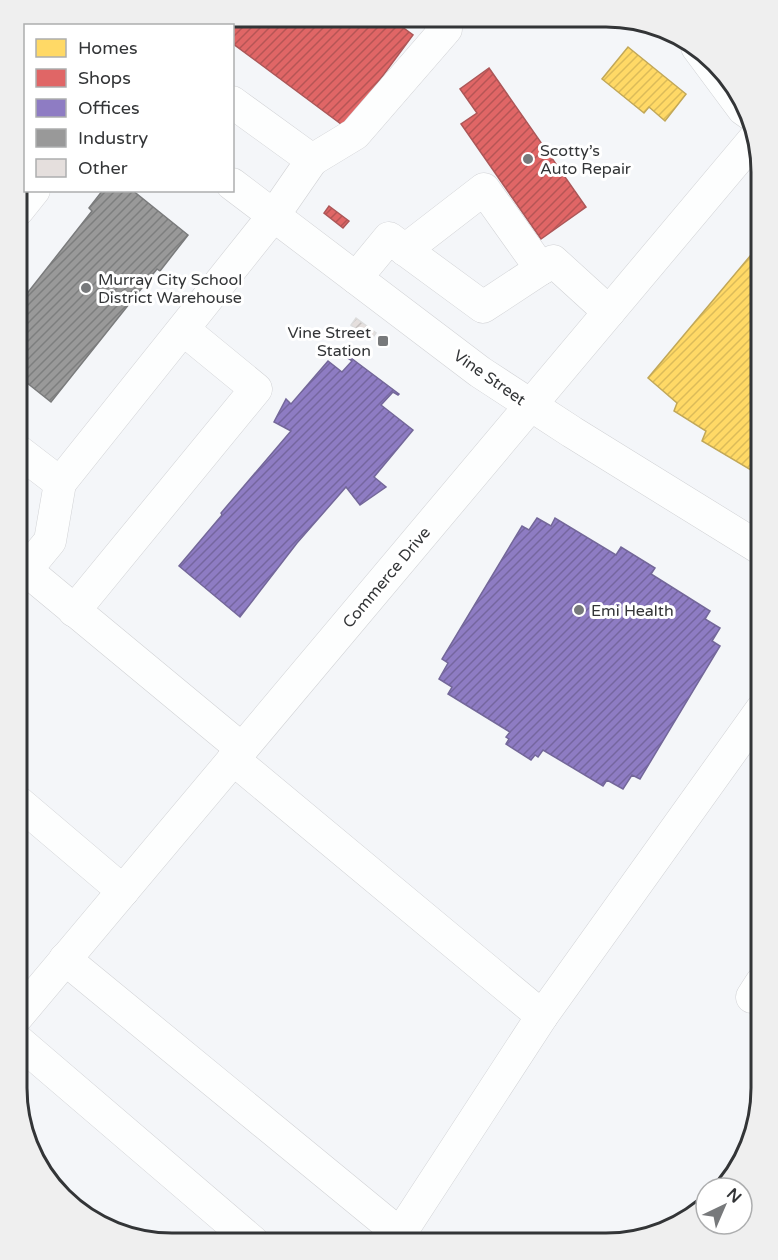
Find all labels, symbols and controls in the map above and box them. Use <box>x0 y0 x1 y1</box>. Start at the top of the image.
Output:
legend <box>24 24 234 192</box>
text: Homes <box>78 37 138 59</box>
text: Shops <box>78 67 131 89</box>
text: Offices <box>78 97 140 119</box>
text: Industry <box>78 127 149 149</box>
place label: Scotty’s Auto Repair <box>540 141 632 179</box>
marker: Scotty’s Auto Repair <box>521 152 535 166</box>
text: Other <box>78 157 128 179</box>
place label: Murray City School District Warehouse <box>98 270 242 308</box>
marker: Murray City School District Warehouse <box>79 281 93 295</box>
place label: Vine Street Station <box>287 323 371 361</box>
marker: Vine Street Station <box>376 334 390 348</box>
street label: Vine Street <box>449 346 529 410</box>
street label: Commerce Drive <box>339 523 435 632</box>
place label: Emi Health <box>591 601 674 621</box>
marker: Emi Health <box>572 603 586 617</box>
north arrow <box>694 1176 754 1236</box>
text: N <box>722 1184 745 1208</box>

